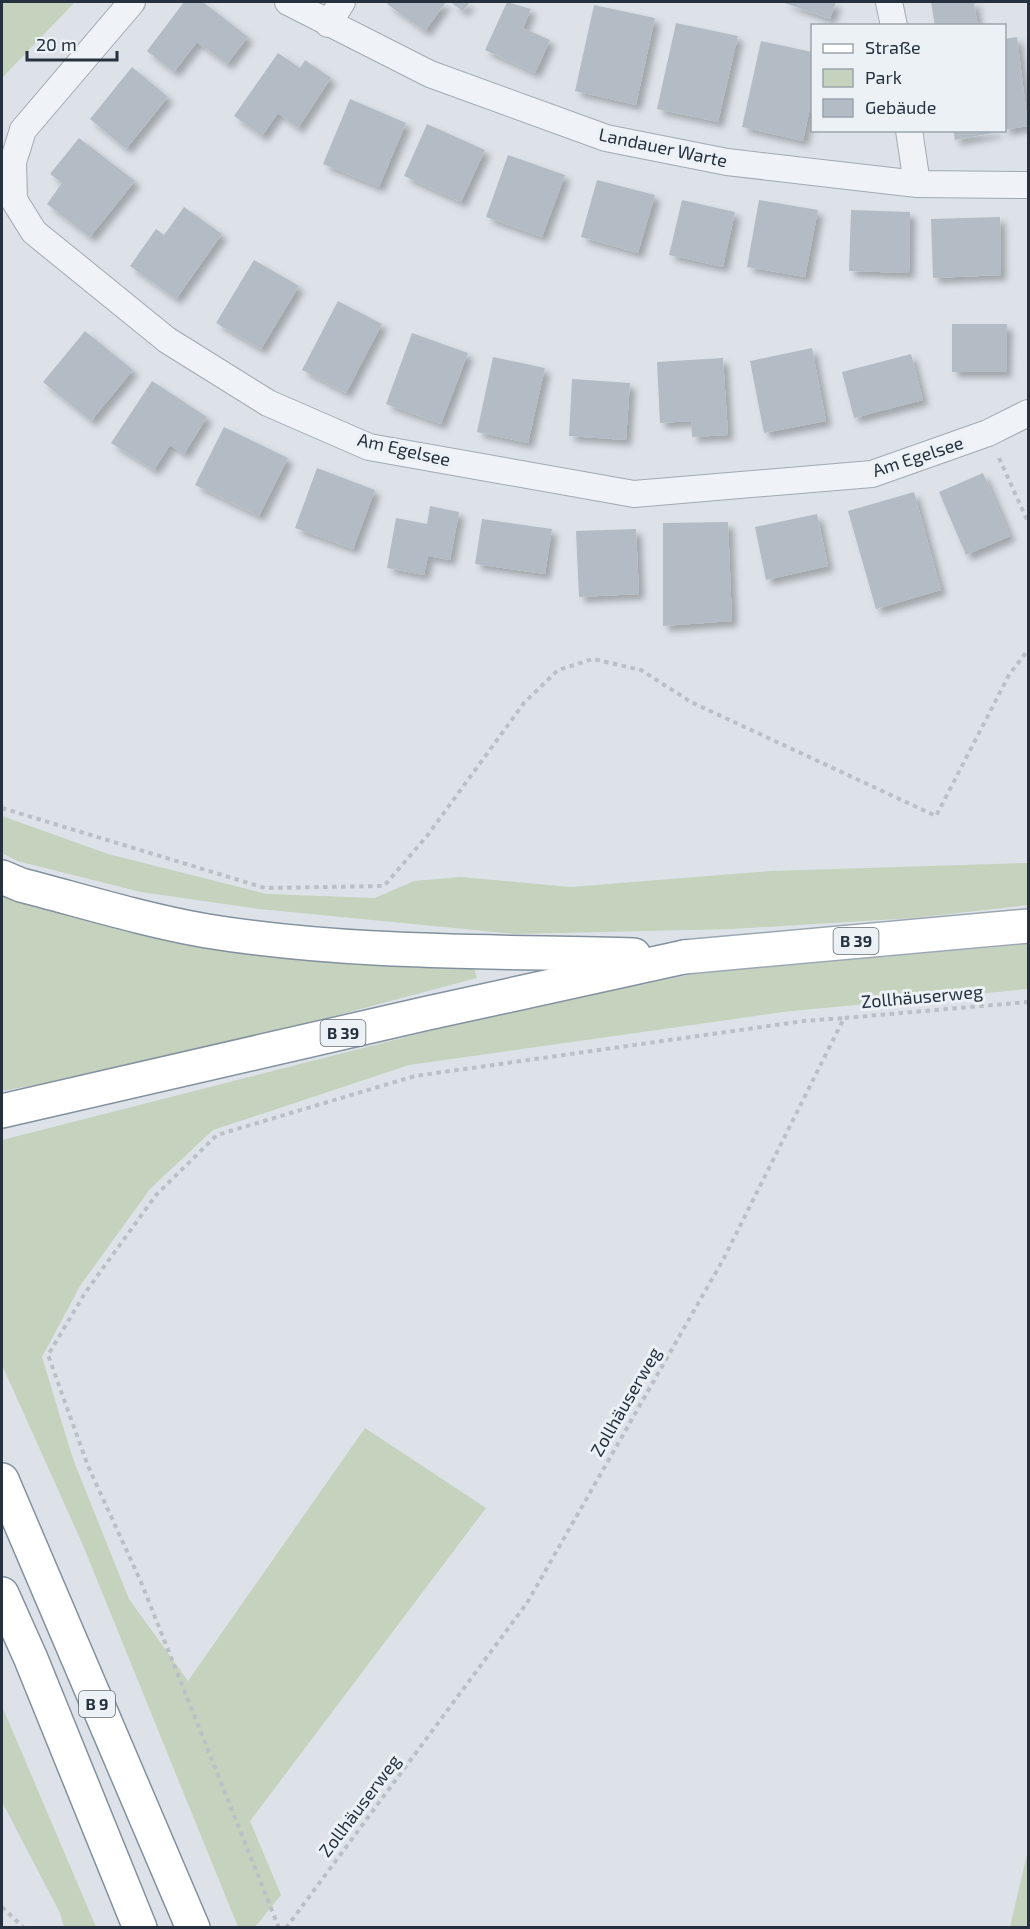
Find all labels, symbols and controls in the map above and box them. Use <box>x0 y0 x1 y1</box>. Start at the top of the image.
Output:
scale bar <box>27 24 117 62</box>
legend <box>811 24 1006 132</box>
text: 20 m <box>36 33 77 55</box>
text: Straße <box>865 36 921 58</box>
text: Park <box>865 66 902 88</box>
text: Gebäude <box>865 96 936 118</box>
street label: Landauer Warte <box>597 123 729 171</box>
street label: Am Egelsee <box>356 428 453 470</box>
street label: Am Egelsee <box>869 431 966 481</box>
road number: B 39 <box>834 928 878 954</box>
street label: Zollhäuserweg <box>860 980 984 1012</box>
road number: B 39 <box>320 1020 366 1046</box>
street label: Zollhäuserweg <box>585 1343 665 1460</box>
road number: B 9 <box>79 1691 115 1717</box>
street label: Zollhäuserweg <box>314 1750 405 1861</box>

